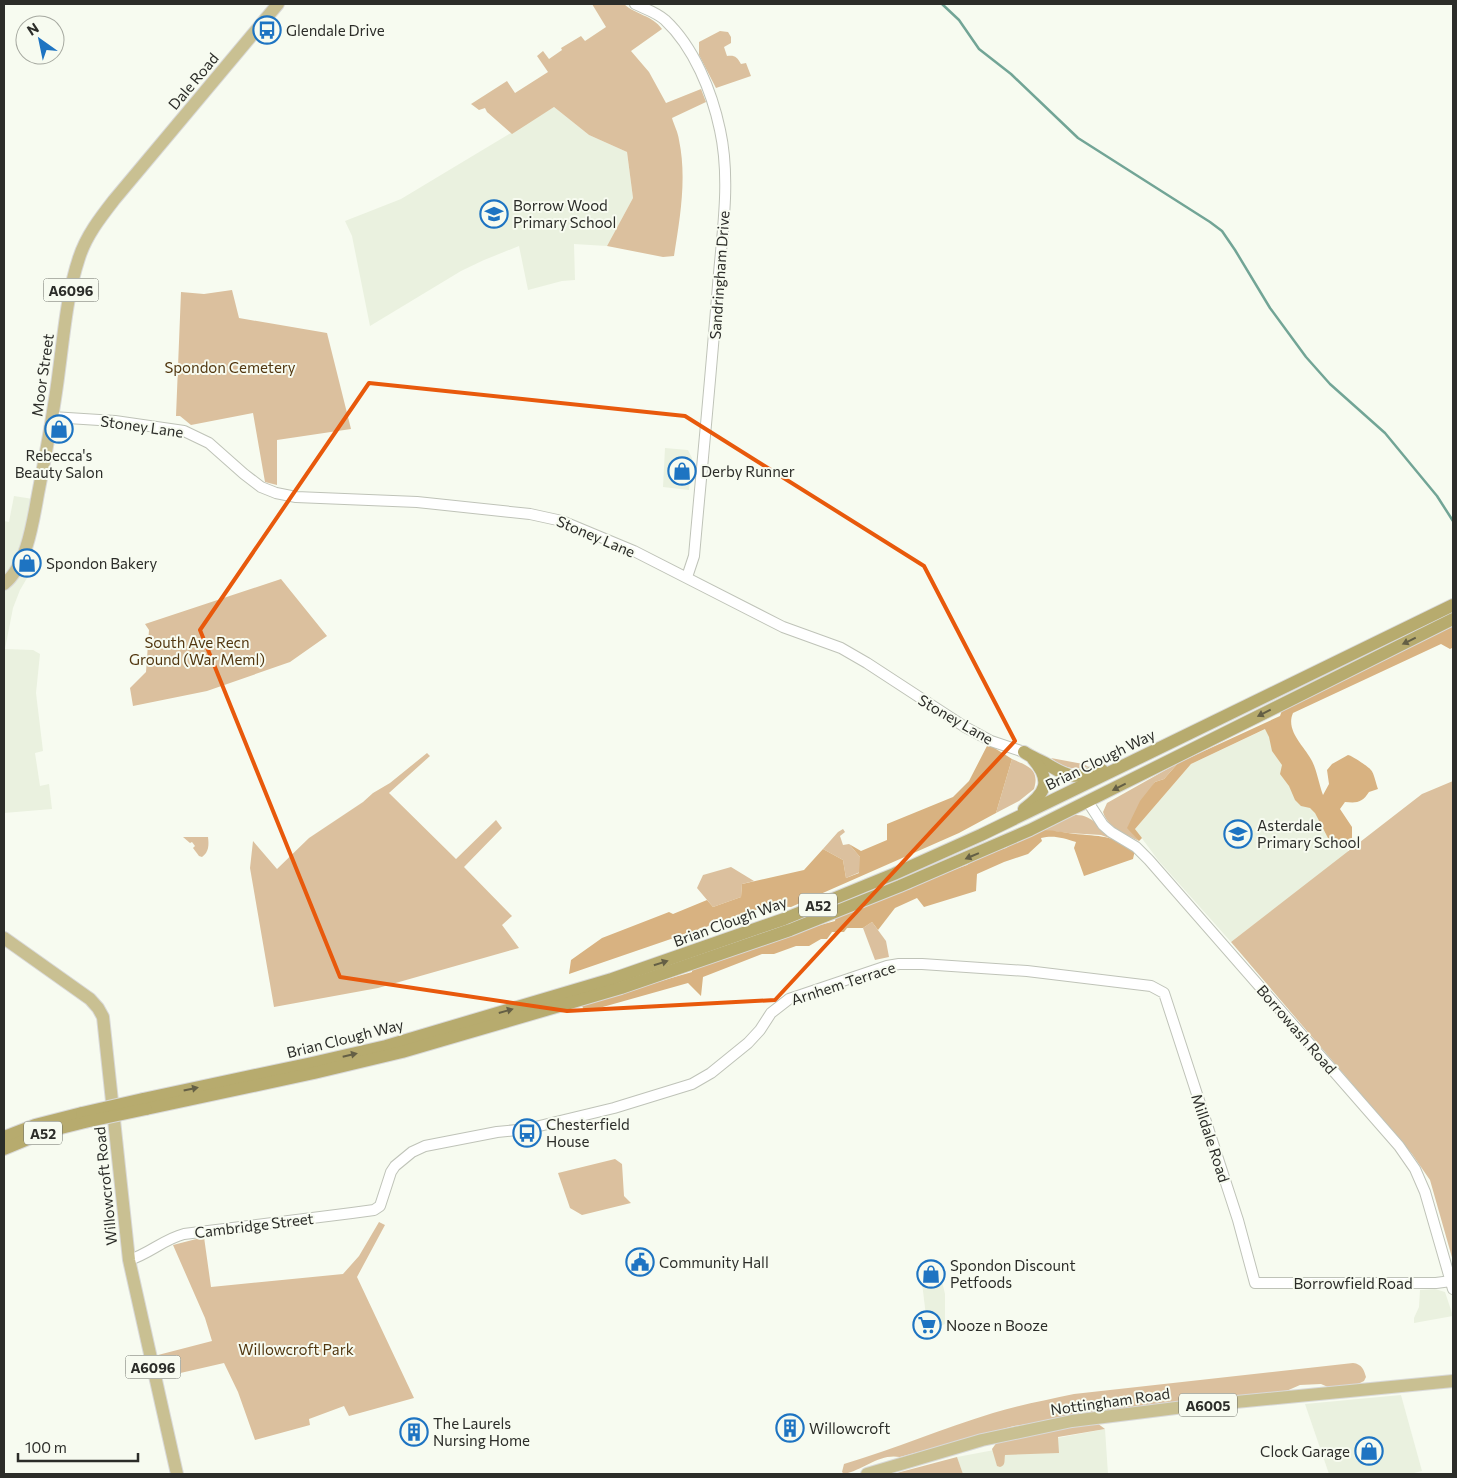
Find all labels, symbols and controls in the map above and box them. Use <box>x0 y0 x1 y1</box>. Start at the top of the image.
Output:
north arrow <box>15 15 65 65</box>
bus stop icon: Glendale Drive <box>252 15 282 45</box>
text: N <box>24 19 42 39</box>
place label: Glendale Drive <box>286 21 385 39</box>
street label: Dale Road <box>164 49 222 113</box>
place label: Borrow Wood Primary School <box>513 196 616 231</box>
school or university icon: Borrow Wood Primary School <box>479 199 509 229</box>
street label: Sandringham Drive <box>706 210 732 340</box>
road number: A6096 <box>44 278 98 302</box>
street label: Moor Street <box>27 332 57 418</box>
park label: Spondon Cemetery <box>164 358 296 376</box>
street label: Stoney Lane <box>99 411 185 441</box>
shop icon: Rebecca's Beauty Salon <box>44 414 74 444</box>
place label: Rebecca's Beauty Salon <box>15 446 103 481</box>
shop icon: Derby Runner <box>667 456 697 486</box>
place label: Derby Runner <box>701 462 795 480</box>
street label: Stoney Lane <box>554 511 638 561</box>
shop icon: Spondon Bakery <box>12 548 42 578</box>
place label: Spondon Bakery <box>46 554 158 572</box>
park label: South Ave Recn Ground (War Meml) <box>129 633 265 668</box>
one-way arrow <box>1402 636 1417 645</box>
street label: Stoney Lane <box>915 690 997 748</box>
one-way arrow <box>1257 709 1271 717</box>
street label: Brian Clough Way <box>1042 725 1158 793</box>
one-way arrow <box>1112 783 1126 791</box>
place label: Asterdale Primary School <box>1257 816 1360 851</box>
school or university icon: Asterdale Primary School <box>1223 819 1253 849</box>
one-way arrow <box>965 852 979 860</box>
street label: Brian Clough Way <box>671 892 790 950</box>
road number: A52 <box>799 894 837 916</box>
street label: Arnhem Terrace <box>788 958 898 1008</box>
one-way arrow <box>654 959 669 966</box>
street label: Borrowash Road <box>1253 981 1341 1077</box>
one-way arrow <box>499 1007 514 1015</box>
street label: Brian Clough Way <box>285 1015 406 1061</box>
one-way arrow <box>342 1051 357 1059</box>
one-way arrow <box>183 1085 198 1093</box>
street label: Milldale Road <box>1188 1091 1234 1185</box>
place label: Chesterfield House <box>546 1115 630 1150</box>
bus stop icon: Chesterfield House <box>512 1118 542 1148</box>
road number: A52 <box>24 1122 62 1144</box>
street label: Willowcroft Road <box>90 1126 120 1246</box>
street label: Cambridge Street <box>193 1209 315 1241</box>
public building icon: Community Hall <box>625 1247 655 1277</box>
place label: Community Hall <box>659 1253 769 1271</box>
place label: Spondon Discount Petfoods <box>950 1256 1076 1291</box>
shop icon: Spondon Discount Petfoods <box>916 1259 946 1289</box>
street label: Borrowfield Road <box>1293 1274 1413 1292</box>
supermarket icon: Nooze n Booze <box>912 1310 942 1340</box>
place label: Nooze n Booze <box>946 1316 1048 1334</box>
park label: Willowcroft Park <box>238 1340 354 1358</box>
road number: A6096 <box>126 1355 180 1378</box>
street label: Nottingham Road <box>1049 1384 1171 1418</box>
road number: A6005 <box>1179 1394 1237 1416</box>
building icon: Willowcroft <box>775 1413 805 1443</box>
place label: The Laurels Nursing Home <box>433 1414 530 1449</box>
building icon: The Laurels Nursing Home <box>399 1417 429 1447</box>
place label: Willowcroft <box>809 1419 890 1437</box>
scale bar <box>18 1430 138 1462</box>
shop icon: Clock Garage <box>1354 1436 1384 1466</box>
text: 100 m <box>25 1438 67 1456</box>
place label: Clock Garage <box>1260 1442 1350 1460</box>

